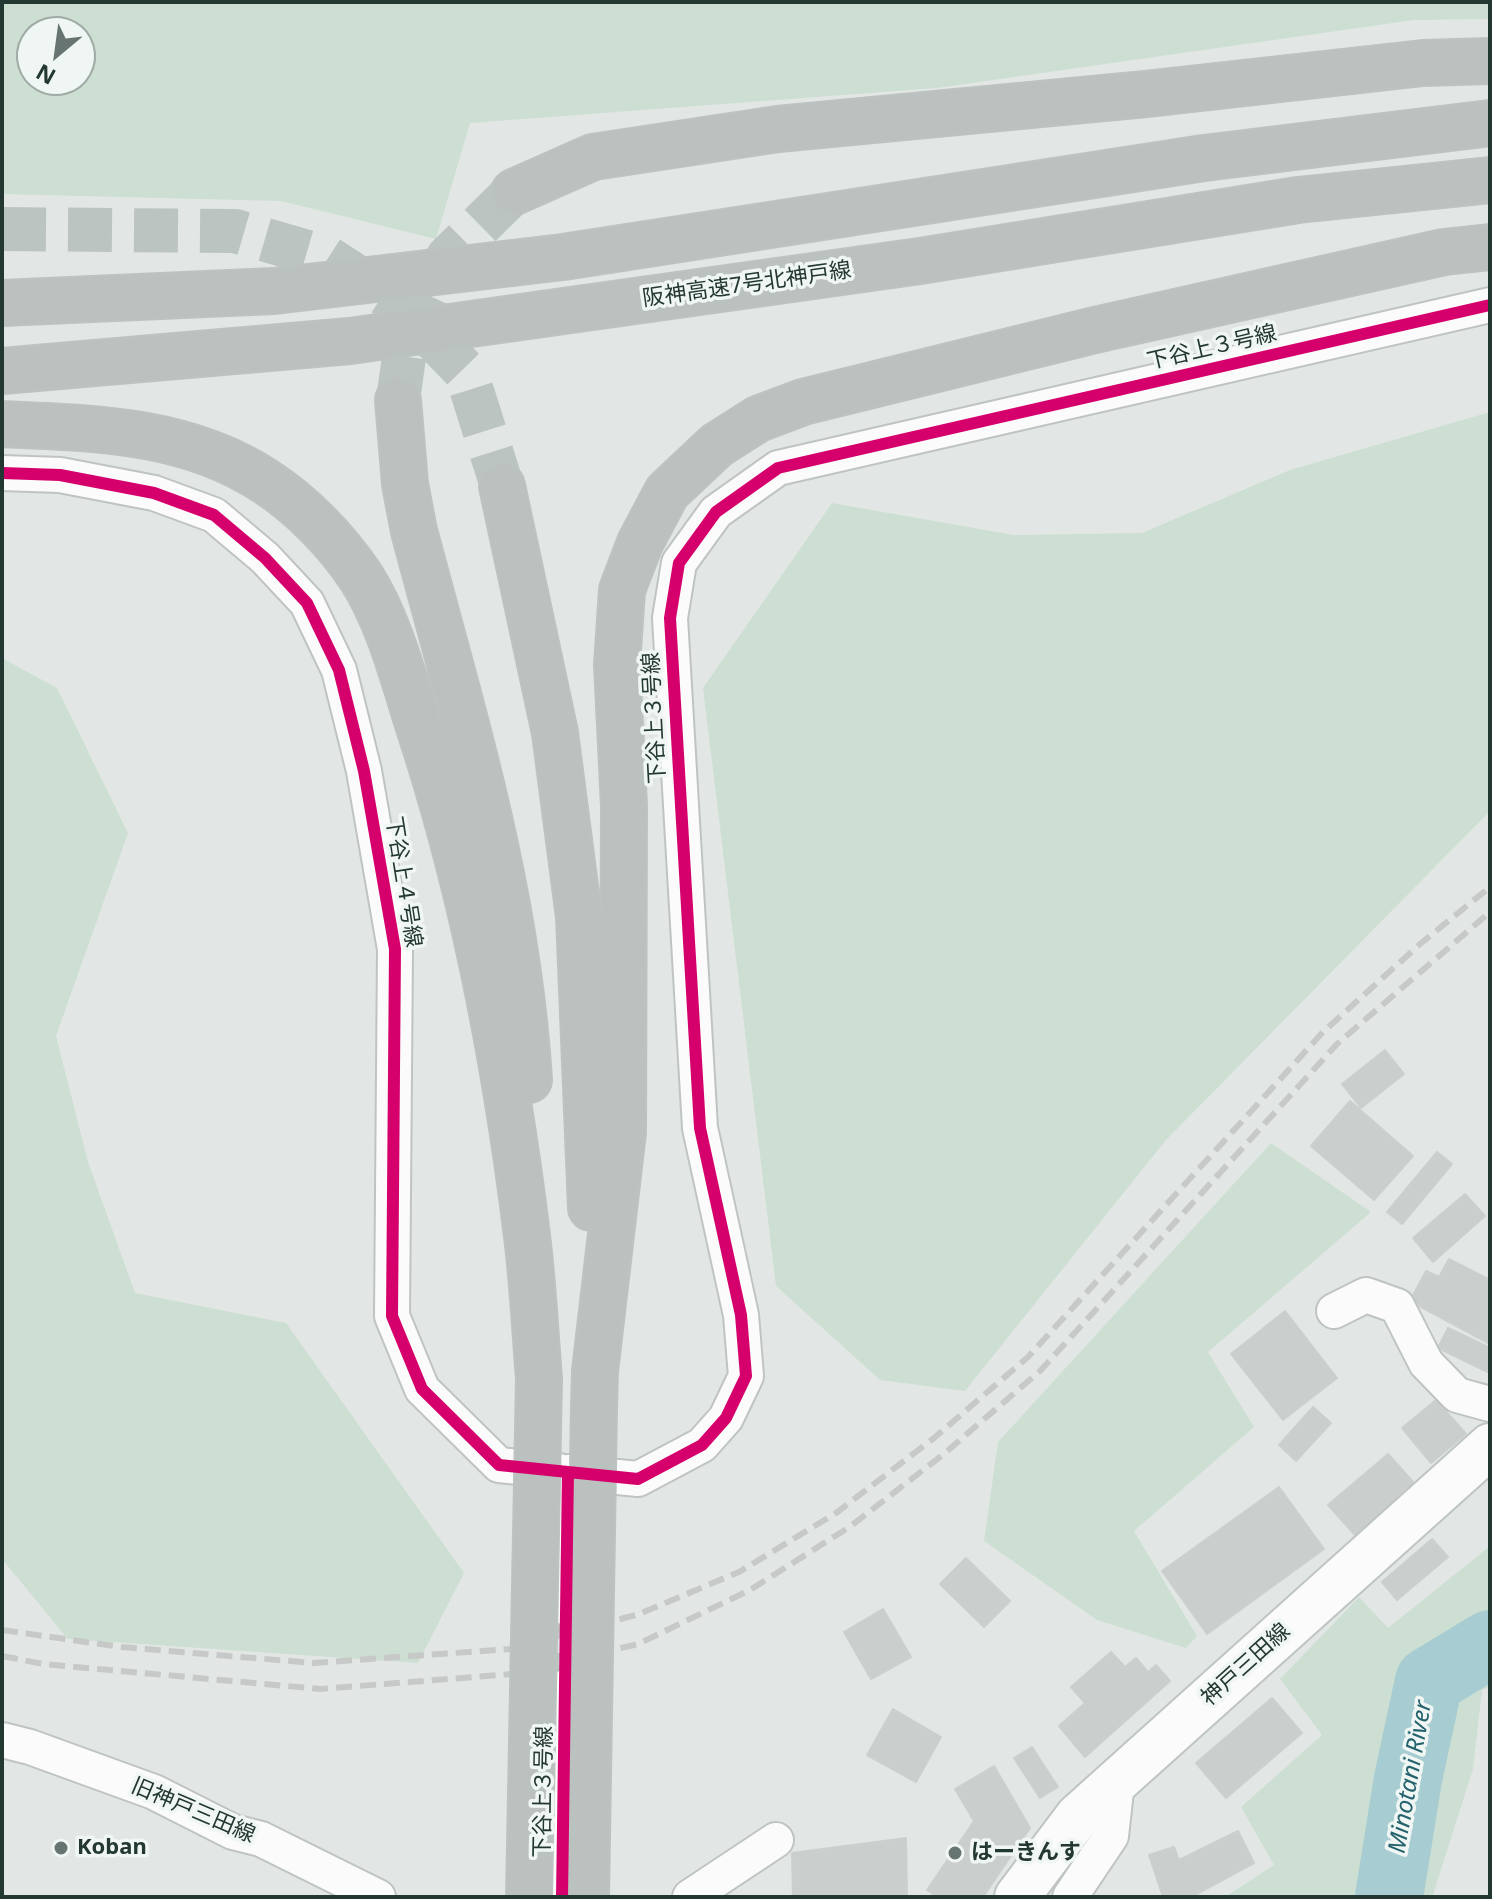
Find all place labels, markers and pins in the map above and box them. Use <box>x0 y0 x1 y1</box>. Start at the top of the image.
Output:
place label: Koban <box>77 1835 147 1861</box>
marker: Koban <box>52 1839 70 1857</box>
place label: はーきんす <box>971 1840 1081 1866</box>
marker: はーきんす <box>946 1844 964 1862</box>

